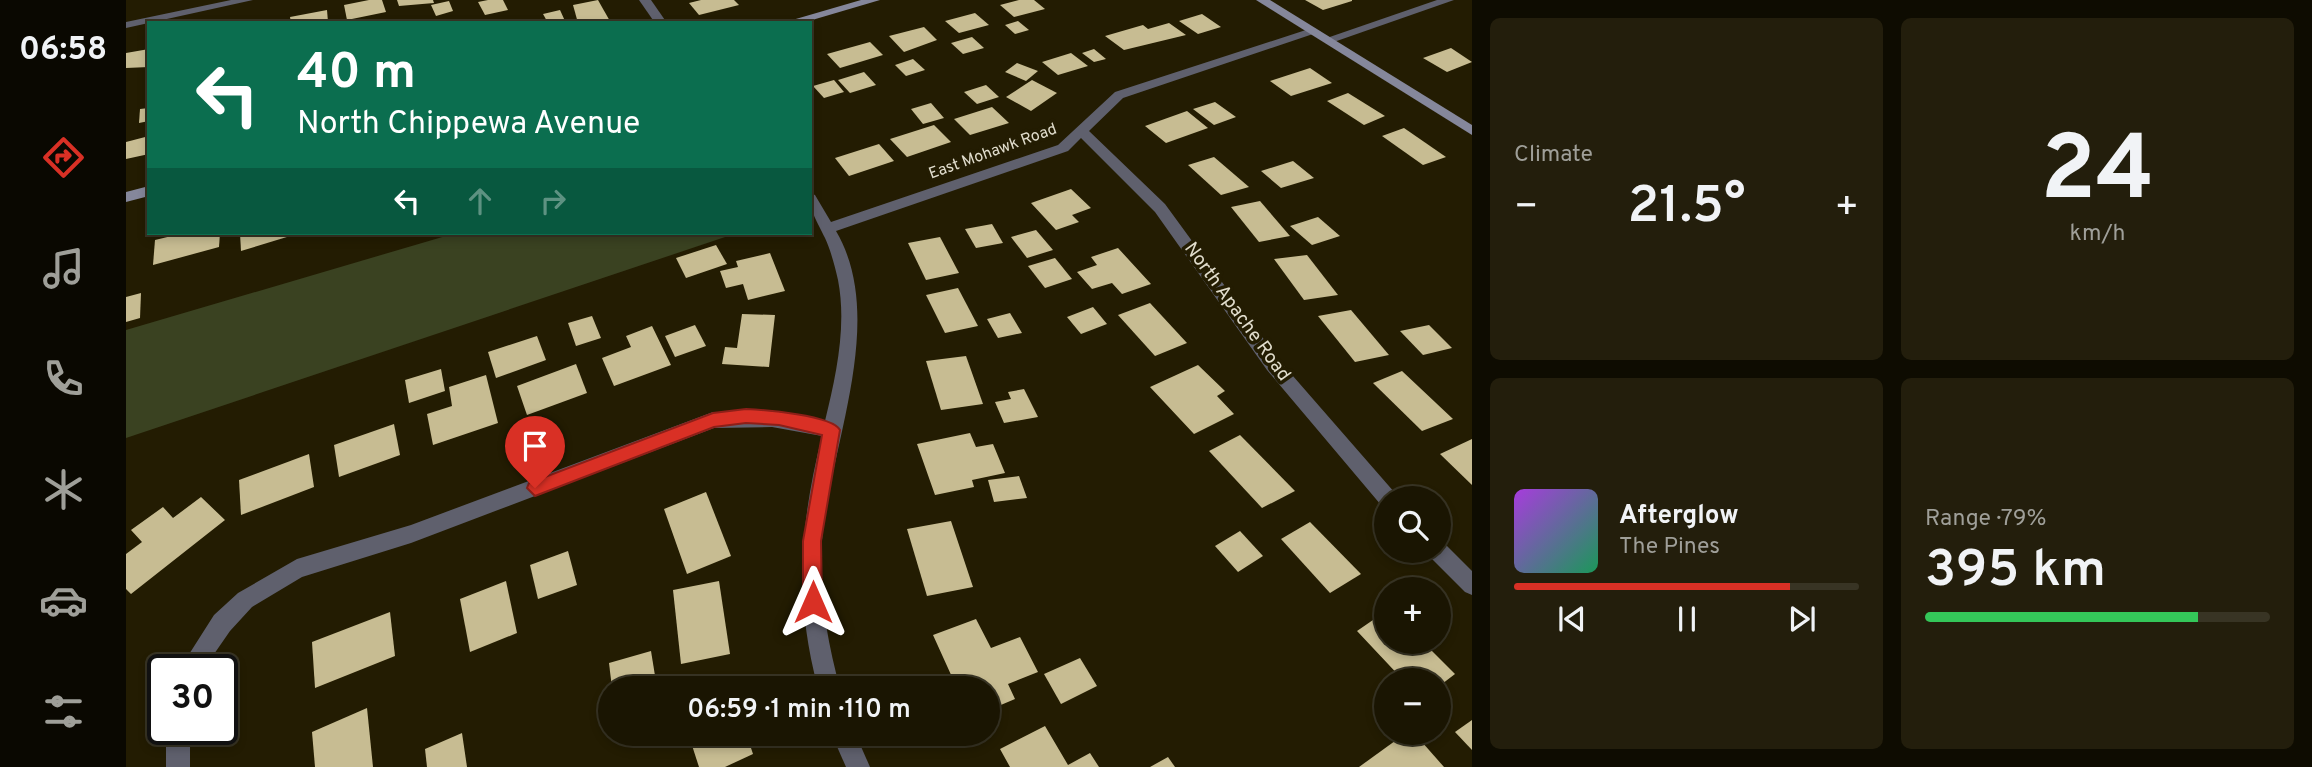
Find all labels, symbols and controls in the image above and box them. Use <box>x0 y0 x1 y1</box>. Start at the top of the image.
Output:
text: 06:58 <box>19 31 107 71</box>
text: 40 m <box>297 44 416 106</box>
icon: left <box>182 49 273 140</box>
text: North Chippewa Avenue <box>297 105 640 145</box>
text: 24 <box>2040 117 2155 232</box>
street label: East Mohawk Road <box>926 120 1060 184</box>
icon: directions <box>39 133 88 182</box>
text: Climate <box>1514 141 1593 170</box>
text: 21.5° <box>1628 175 1745 241</box>
icon: left <box>388 182 426 220</box>
icon: ahead <box>461 182 499 220</box>
icon: right <box>534 182 572 220</box>
text: − <box>1514 184 1539 233</box>
text: + <box>1834 184 1859 233</box>
text: km/h <box>2070 220 2125 249</box>
street label: North Apache Road <box>1178 238 1296 386</box>
icon: music <box>39 244 88 293</box>
icon: phone <box>39 354 88 403</box>
pin <box>505 416 565 488</box>
icon: arrive <box>516 427 554 465</box>
icon: climate <box>39 465 88 514</box>
map controls <box>1374 486 1451 745</box>
button: search <box>1374 486 1451 563</box>
text: Afterglow <box>1619 500 1739 533</box>
text: Range · 79% <box>1925 505 2047 534</box>
text: The Pines <box>1619 533 1720 562</box>
text: 395 km <box>1925 539 2106 605</box>
position arrow <box>776 565 850 639</box>
icon: car <box>39 576 88 625</box>
button: + <box>1374 577 1451 654</box>
icon: previous <box>1553 600 1591 638</box>
icon: pause <box>1668 600 1706 638</box>
icon: next <box>1783 600 1821 638</box>
speed limit sign: 30 <box>147 654 238 745</box>
button: − <box>1374 668 1451 745</box>
icon: filters <box>39 687 88 736</box>
text: 06:59 · 1 min · 110 m <box>687 694 911 727</box>

